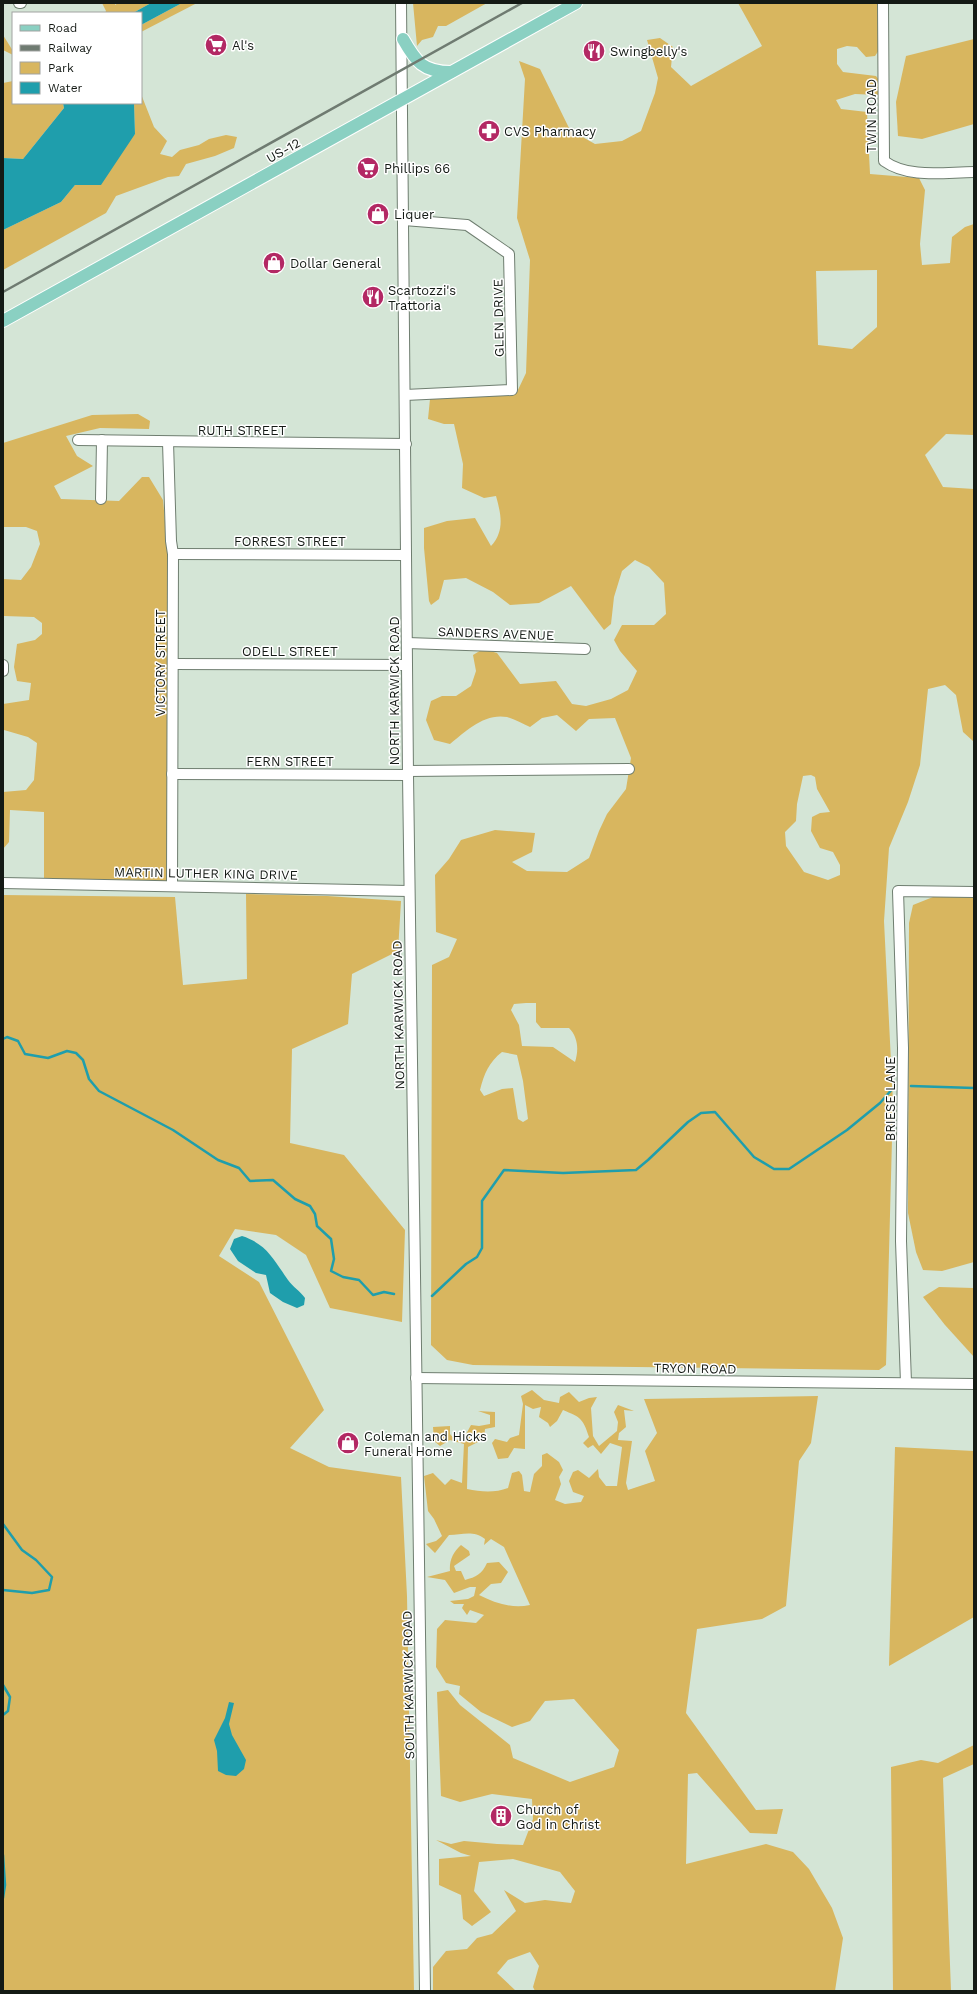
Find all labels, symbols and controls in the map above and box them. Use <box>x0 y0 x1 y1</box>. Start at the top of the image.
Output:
legend <box>12 12 142 104</box>
text: Road <box>48 21 77 35</box>
supermarket icon: Al's <box>203 32 229 58</box>
place label: Al's <box>232 38 254 53</box>
restaurant icon: Swingbelly's <box>581 38 607 64</box>
text: Railway <box>48 41 93 55</box>
place label: Swingbelly's <box>610 44 687 59</box>
text: Park <box>48 61 74 75</box>
street label: TWIN ROAD <box>864 79 879 153</box>
text: Water <box>48 81 83 95</box>
pharmacy icon: CVS Pharmacy <box>476 118 502 144</box>
place label: CVS Pharmacy <box>504 124 596 139</box>
street label: US-12 <box>264 135 303 166</box>
supermarket icon: Phillips 66 <box>355 155 381 181</box>
place label: Phillips 66 <box>384 161 450 176</box>
shop icon: Liquer <box>365 201 391 227</box>
place label: Liquer <box>394 207 434 222</box>
shop icon: Dollar General <box>261 250 287 276</box>
place label: Dollar General <box>290 256 381 271</box>
street label: GLEN DRIVE <box>490 279 507 357</box>
place label: Scartozzi's Trattoria <box>388 283 456 313</box>
restaurant icon: Scartozzi's Trattoria <box>360 284 386 310</box>
street label: RUTH STREET <box>198 423 286 438</box>
street label: FORREST STREET <box>234 534 346 549</box>
street label: VICTORY STREET <box>153 609 168 717</box>
street label: NORTH KARWICK ROAD <box>387 616 402 766</box>
street label: SANDERS AVENUE <box>438 624 554 643</box>
street label: ODELL STREET <box>242 644 338 659</box>
street label: FERN STREET <box>246 754 334 769</box>
street label: MARTIN LUTHER KING DRIVE <box>114 864 298 883</box>
street label: NORTH KARWICK ROAD <box>390 940 407 1090</box>
street label: BRIESE LANE <box>883 1057 898 1141</box>
street label: TRYON ROAD <box>653 1360 737 1377</box>
place label: Coleman and Hicks Funeral Home <box>364 1429 487 1459</box>
shop icon: Coleman and Hicks Funeral Home <box>335 1430 361 1456</box>
street label: SOUTH KARWICK ROAD <box>400 1610 417 1759</box>
place label: Church of God in Christ <box>516 1802 600 1832</box>
building icon: Church of God in Christ <box>488 1803 514 1829</box>

